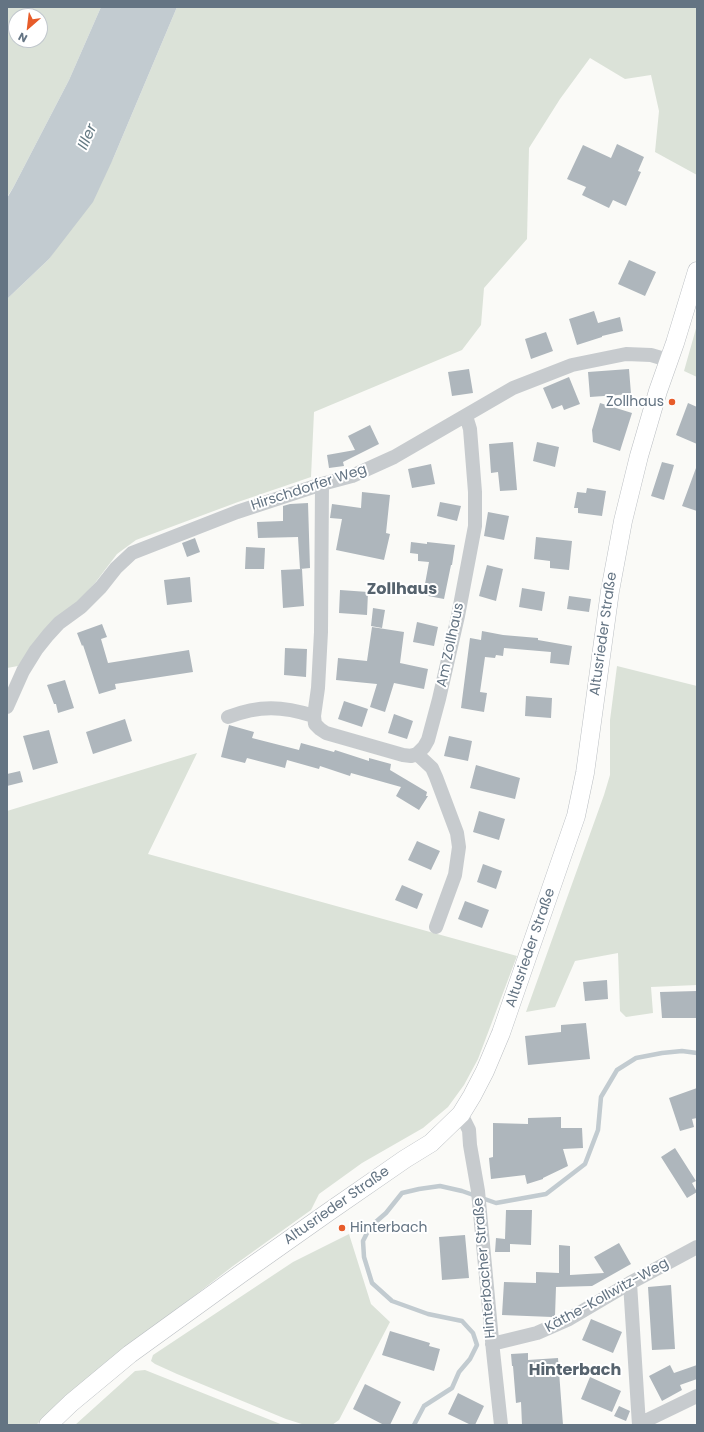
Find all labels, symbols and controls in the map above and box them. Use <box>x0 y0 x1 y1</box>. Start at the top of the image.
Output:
north arrow <box>8 8 48 48</box>
text: N <box>15 29 30 47</box>
water label: Iller <box>74 121 102 153</box>
place label: Zollhaus <box>606 394 664 410</box>
marker: Zollhaus <box>667 397 677 407</box>
street label: Hirschdorfer Weg <box>249 461 369 515</box>
street label: Altusrieder Straße <box>587 571 621 697</box>
district label: Zollhaus <box>367 580 437 600</box>
street label: Am Zollhaus <box>434 601 468 689</box>
street label: Altusrieder Straße <box>503 886 559 1010</box>
street label: Altusrieder Straße <box>281 1163 393 1249</box>
street label: Hinterbacher Straße <box>470 1197 500 1339</box>
place label: Hinterbach <box>350 1220 427 1236</box>
marker: Hinterbach <box>337 1223 347 1233</box>
street label: Käthe-Kollwitz-Weg <box>542 1255 672 1337</box>
district label: Hinterbach <box>529 1361 621 1381</box>

